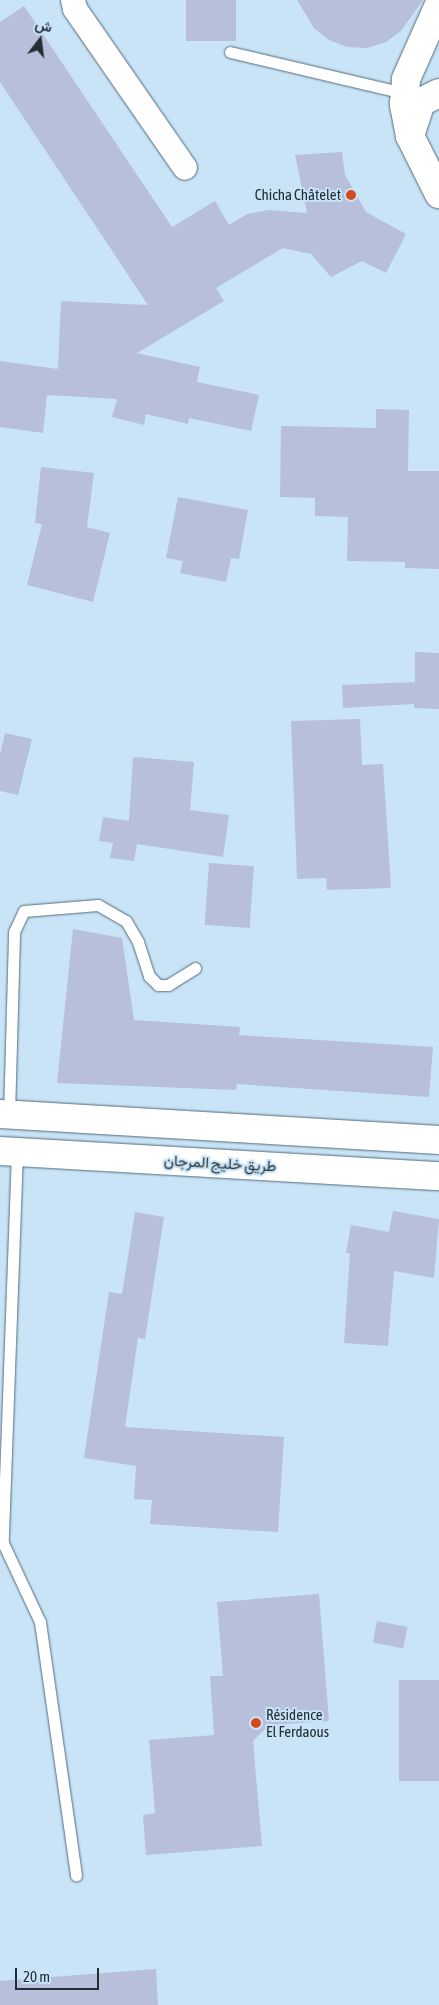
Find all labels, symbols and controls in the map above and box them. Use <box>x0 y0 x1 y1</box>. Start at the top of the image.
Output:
north arrow <box>15 15 65 65</box>
text: ش <box>34 16 54 35</box>
place label: Chicha Châtelet <box>255 186 341 204</box>
marker: Chicha Châtelet <box>345 189 357 201</box>
street label: طريق خليج المرجان <box>163 1151 277 1175</box>
place label: Résidence El Ferdaous <box>266 1705 329 1740</box>
marker: Résidence El Ferdaous <box>250 1717 262 1729</box>
scale bar <box>18 1958 101 1990</box>
text: 20 m <box>23 1968 50 1985</box>

